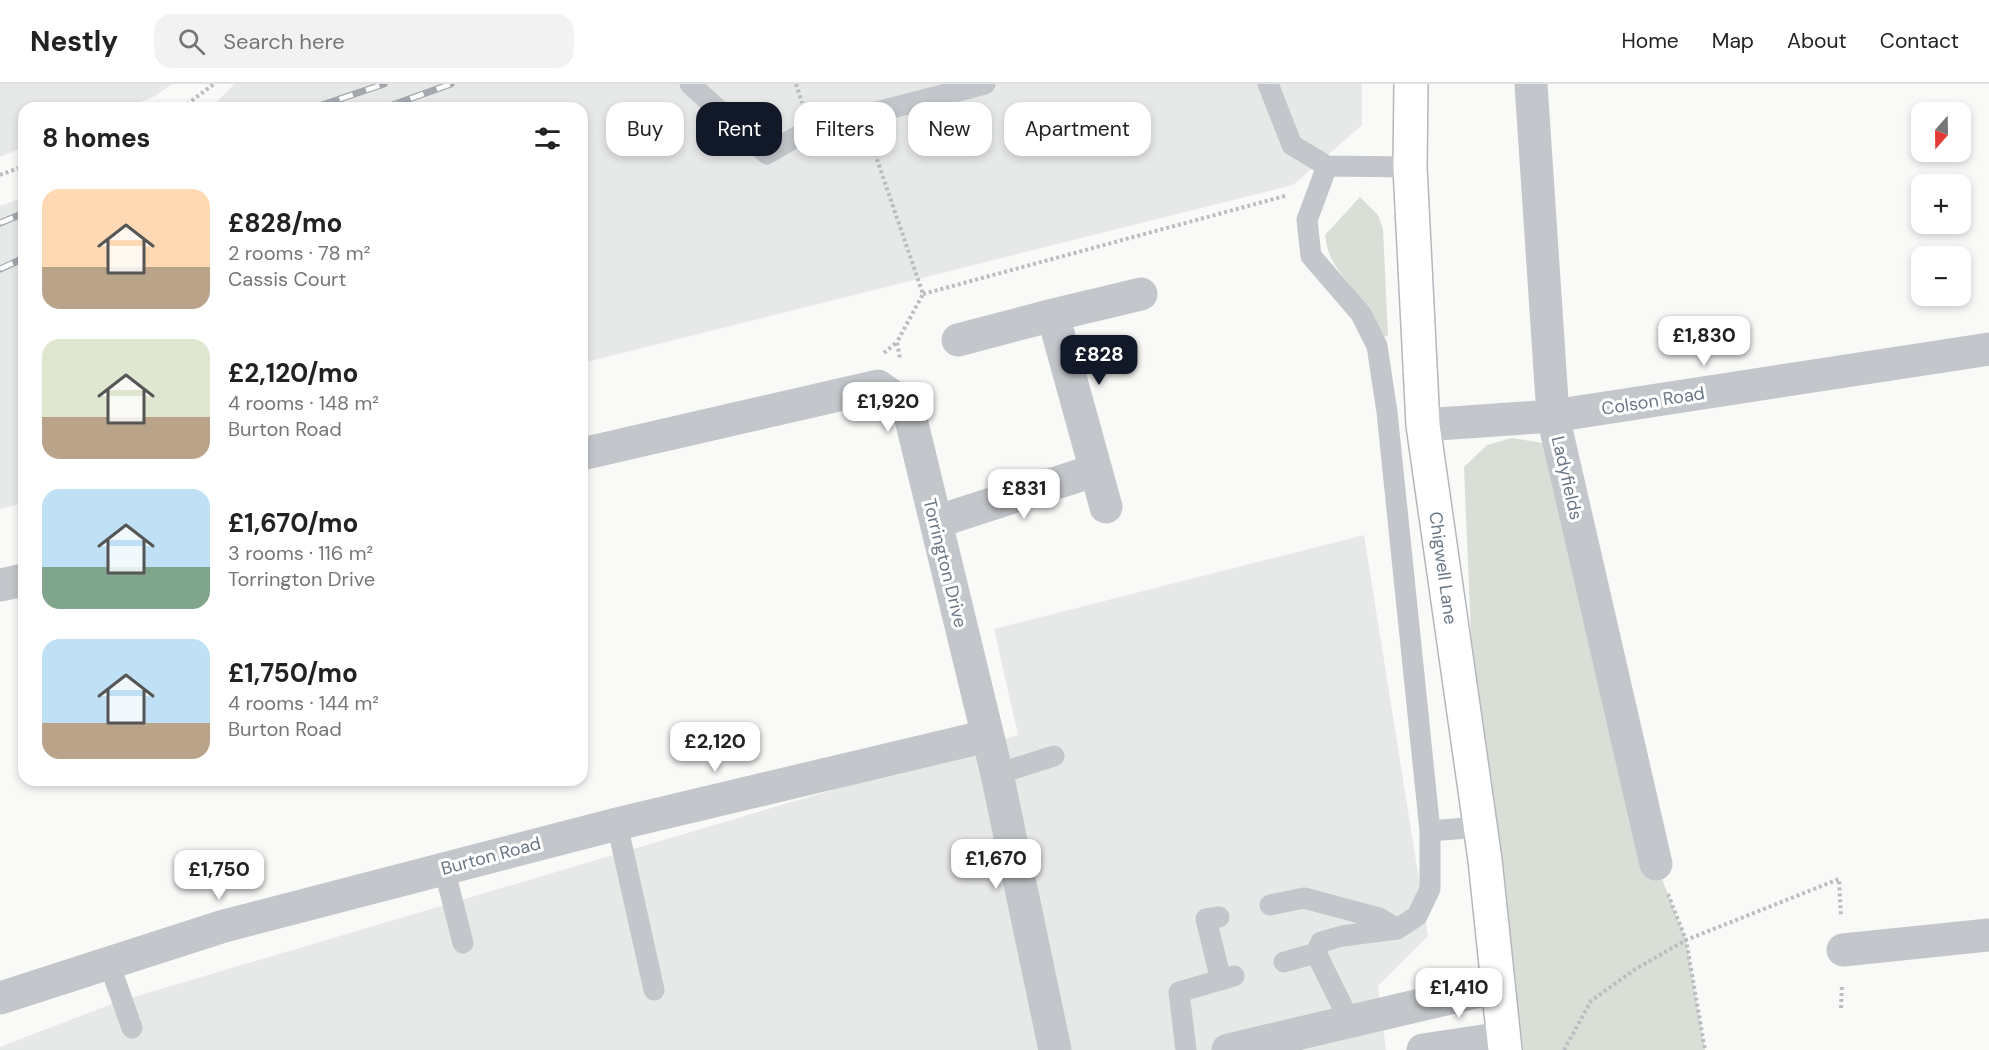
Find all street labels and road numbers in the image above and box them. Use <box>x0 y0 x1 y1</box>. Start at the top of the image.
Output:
street label: Colson Road <box>1600 381 1706 421</box>
street label: Ladyfields <box>1546 434 1588 522</box>
street label: Torrington Drive <box>917 496 973 630</box>
street label: Chigwell Lane <box>1423 510 1463 626</box>
street label: Burton Road <box>438 831 544 881</box>

